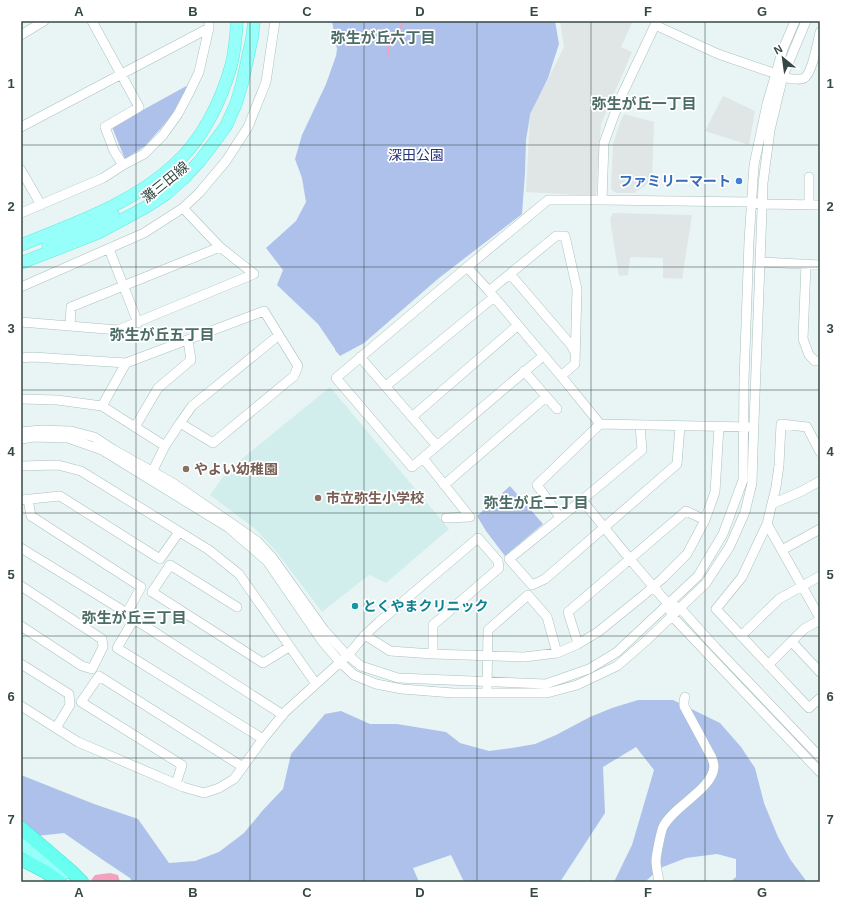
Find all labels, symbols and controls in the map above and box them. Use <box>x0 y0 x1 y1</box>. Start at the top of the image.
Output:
text: A <box>74 4 84 19</box>
text: B <box>188 4 198 19</box>
text: C <box>302 4 312 19</box>
text: D <box>415 4 425 19</box>
text: E <box>530 4 539 19</box>
text: F <box>644 4 652 19</box>
text: G <box>757 4 767 19</box>
district label: 弥生が丘六丁目 <box>330 29 436 46</box>
north arrow <box>763 38 803 78</box>
text: N <box>772 42 785 56</box>
text: 1 <box>7 76 15 91</box>
text: 1 <box>826 76 834 91</box>
district label: 弥生が丘一丁目 <box>591 95 697 112</box>
park label: 深田公園 <box>388 147 444 163</box>
street label: 灘三田線 <box>138 158 192 206</box>
place label: ファミリーマート <box>619 173 731 189</box>
marker: ファミリーマート <box>734 176 744 186</box>
text: 2 <box>7 199 15 214</box>
text: 2 <box>826 199 834 214</box>
text: 3 <box>7 321 15 336</box>
text: 3 <box>826 321 834 336</box>
district label: 弥生が丘五丁目 <box>109 326 215 343</box>
text: 4 <box>7 444 15 459</box>
text: 4 <box>826 444 834 459</box>
place label: やよい幼稚園 <box>194 461 278 477</box>
marker: やよい幼稚園 <box>181 464 191 474</box>
place label: 市立弥生小学校 <box>326 490 424 506</box>
marker: 市立弥生小学校 <box>313 493 323 503</box>
district label: 弥生が丘二丁目 <box>483 494 589 511</box>
text: 5 <box>7 567 15 582</box>
text: 5 <box>826 567 834 582</box>
place label: とくやまクリニック <box>363 598 489 614</box>
marker: とくやまクリニック <box>350 601 360 611</box>
district label: 弥生が丘三丁目 <box>81 609 187 626</box>
text: 6 <box>7 689 15 704</box>
text: 6 <box>826 689 834 704</box>
text: 7 <box>7 812 15 827</box>
text: 7 <box>826 812 834 827</box>
text: A <box>74 885 84 900</box>
text: B <box>188 885 198 900</box>
text: C <box>302 885 312 900</box>
text: D <box>415 885 425 900</box>
text: E <box>530 885 539 900</box>
text: F <box>644 885 652 900</box>
text: G <box>757 885 767 900</box>

